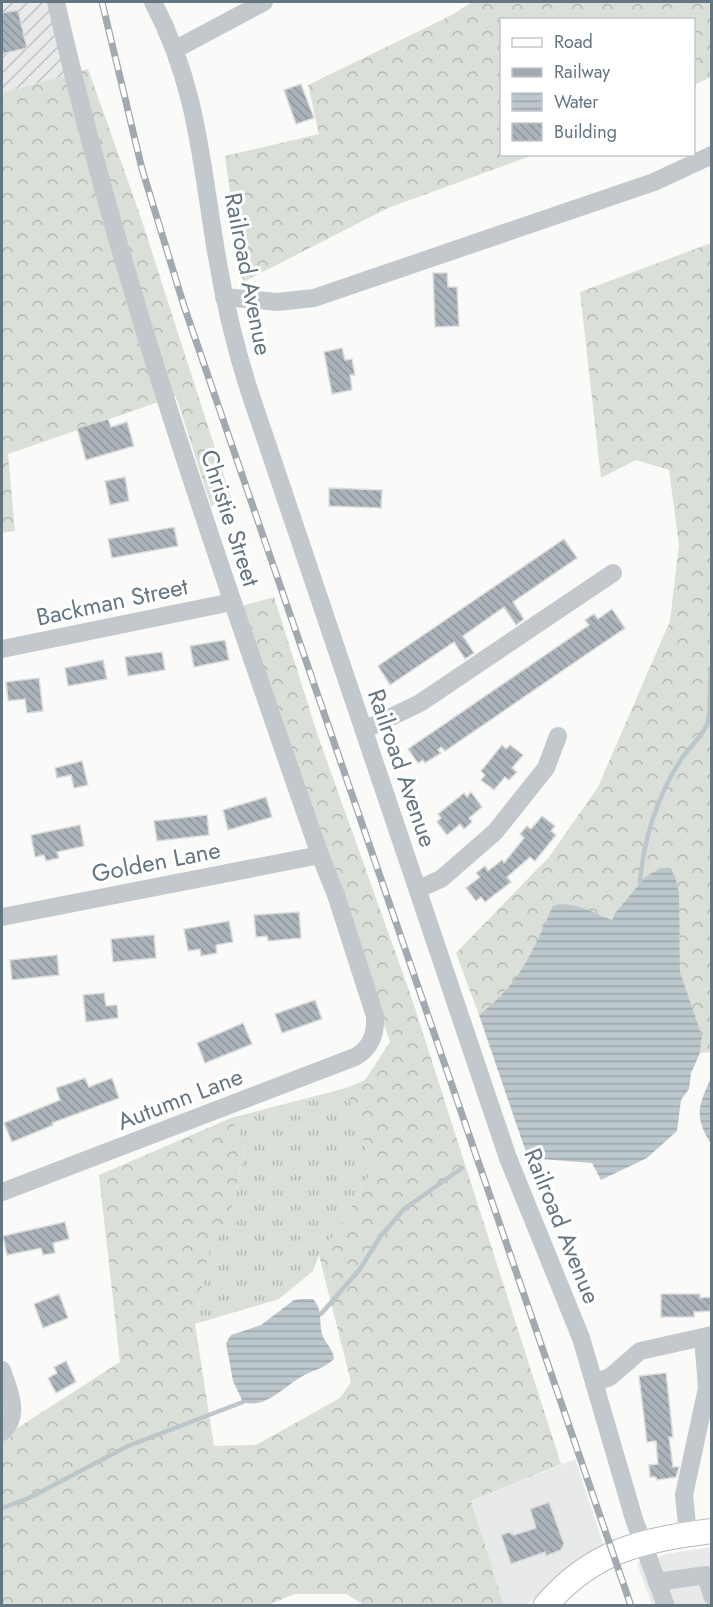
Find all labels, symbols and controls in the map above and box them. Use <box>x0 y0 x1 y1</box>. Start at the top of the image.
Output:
legend <box>500 18 695 156</box>
text: Road <box>554 29 593 55</box>
text: Railway <box>554 59 610 85</box>
text: Water <box>554 89 599 115</box>
text: Building <box>554 119 617 145</box>
street label: Railroad Avenue <box>216 190 281 358</box>
street label: Christie Street <box>192 445 269 591</box>
street label: Backman Street <box>33 568 191 635</box>
street label: Railroad Avenue <box>359 684 446 851</box>
street label: Golden Lane <box>89 832 223 891</box>
street label: Autumn Lane <box>112 1059 248 1139</box>
street label: Railroad Avenue <box>515 1143 610 1309</box>

